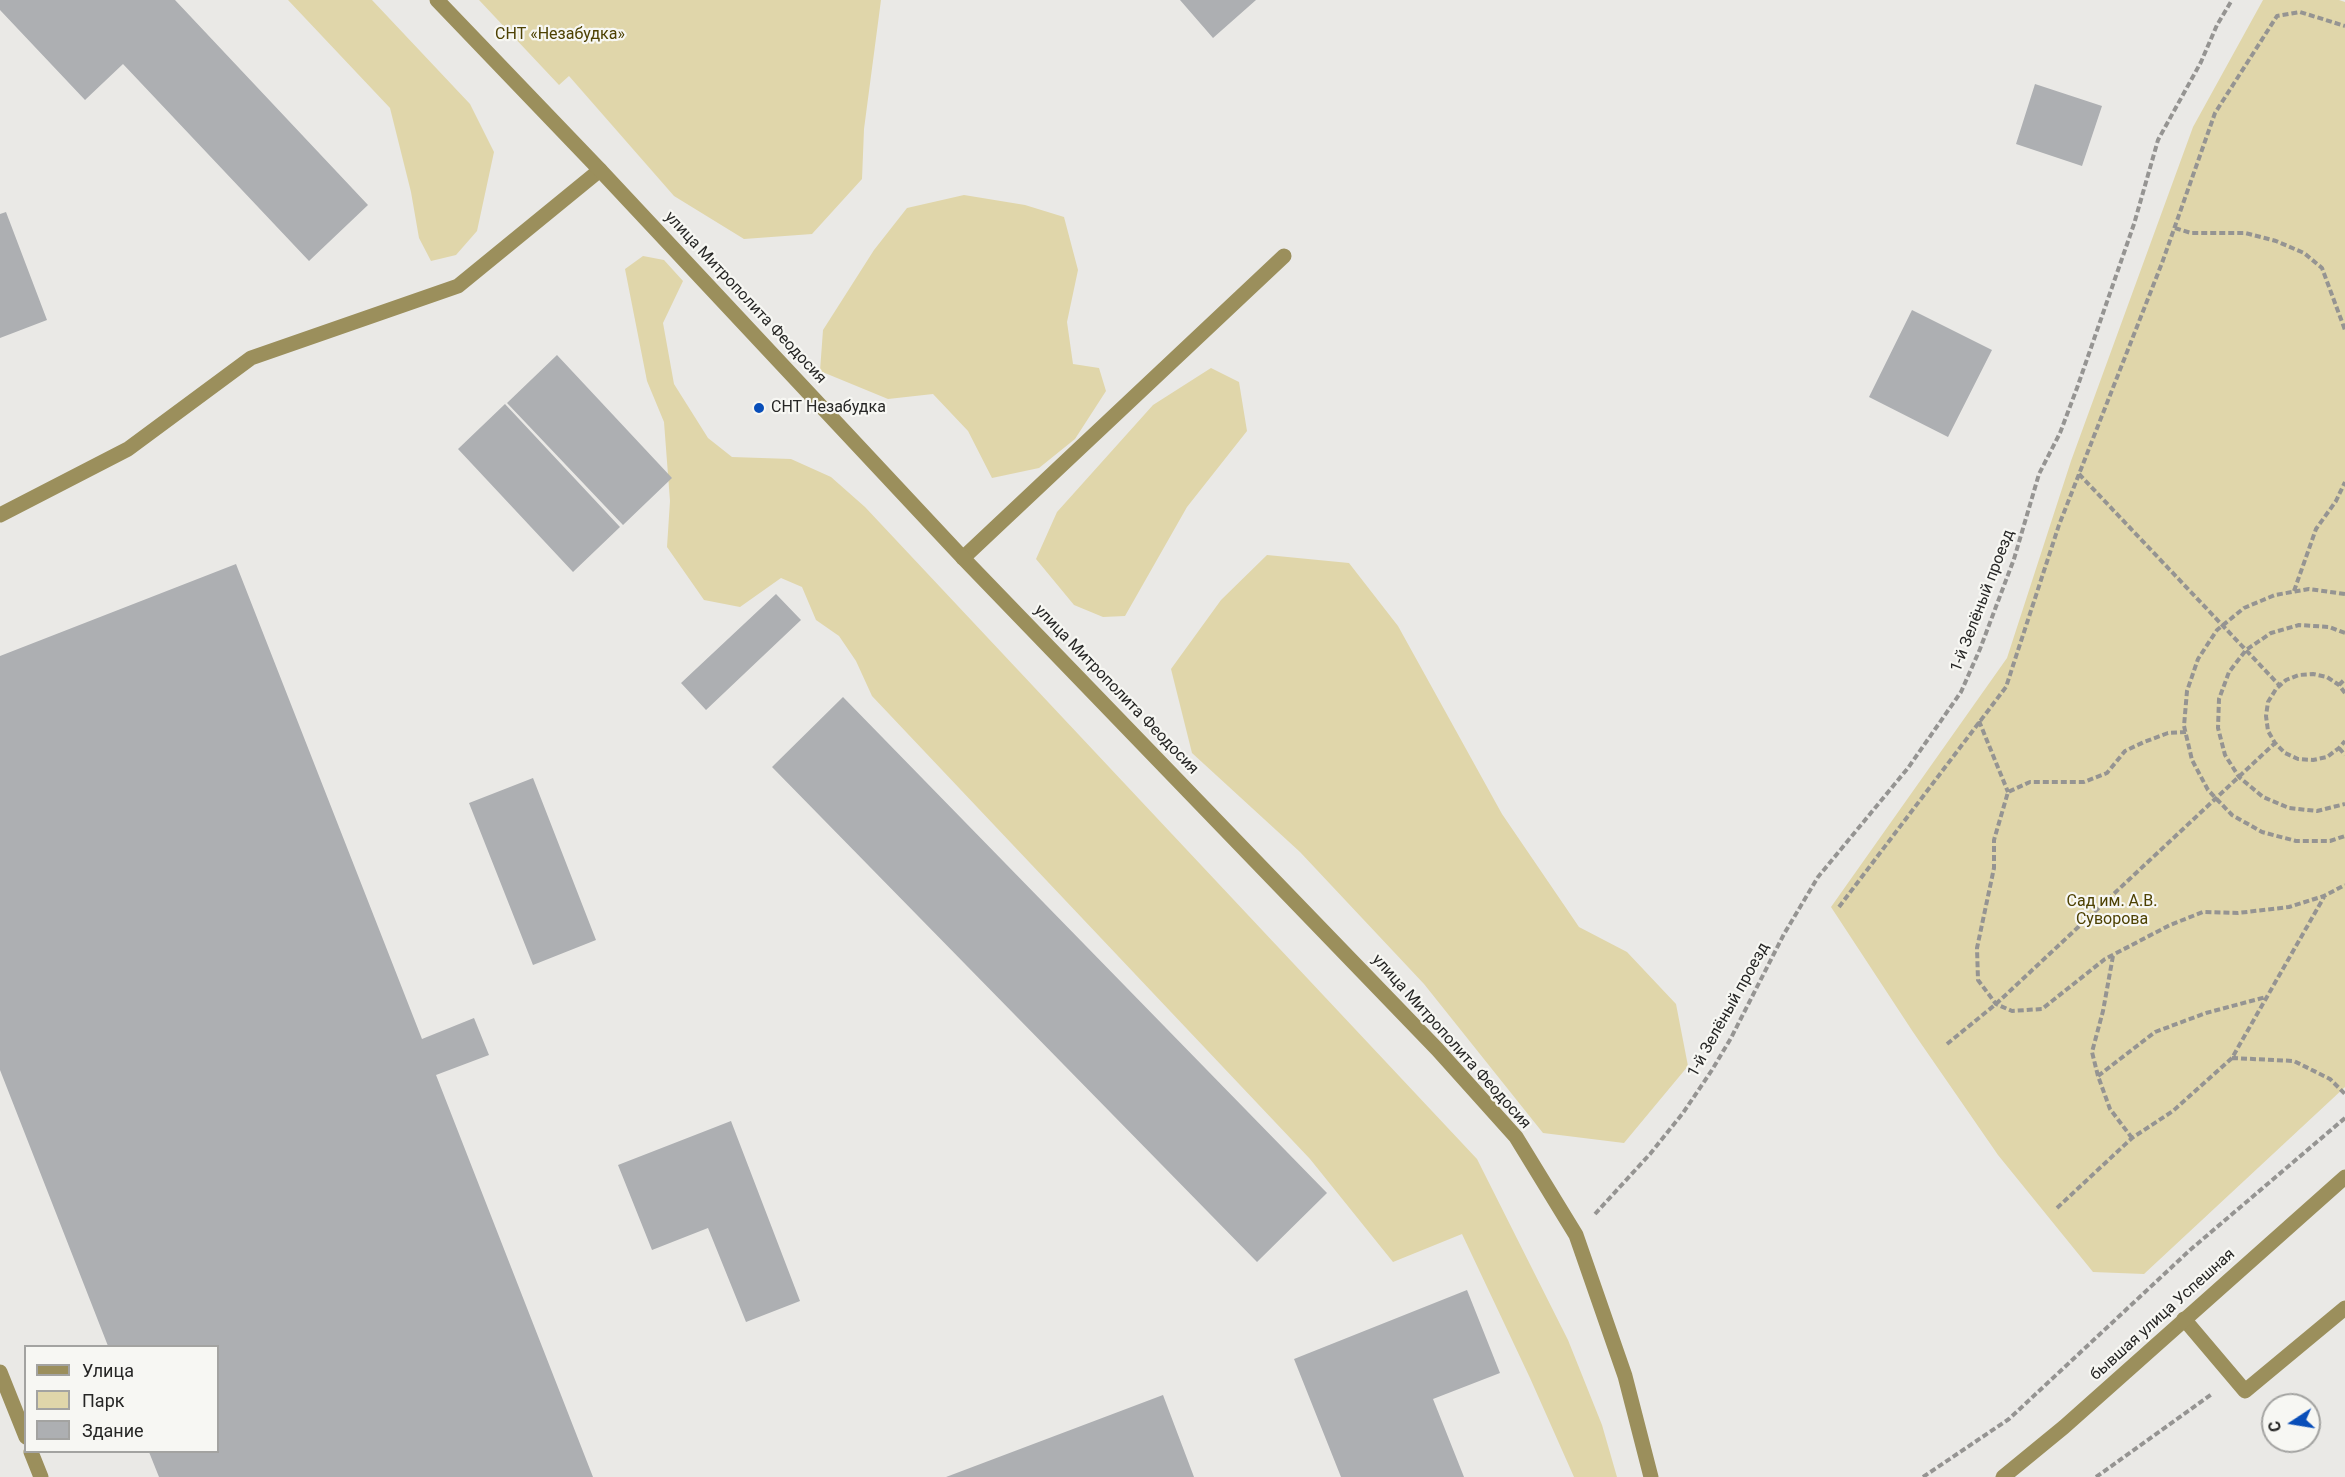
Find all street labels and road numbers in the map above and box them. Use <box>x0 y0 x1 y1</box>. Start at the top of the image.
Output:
street label: улица Митрополита Феодосия <box>660 208 830 388</box>
street label: 1-й Зелёный проезд <box>1947 527 2019 675</box>
street label: улица Митрополита Феодосия <box>1030 601 1202 779</box>
street label: 1-й Зелёный проезд <box>1684 939 1774 1081</box>
street label: улица Митрополита Феодосия <box>1367 951 1535 1133</box>
street label: бывшая улица Успешная <box>2087 1245 2239 1385</box>

